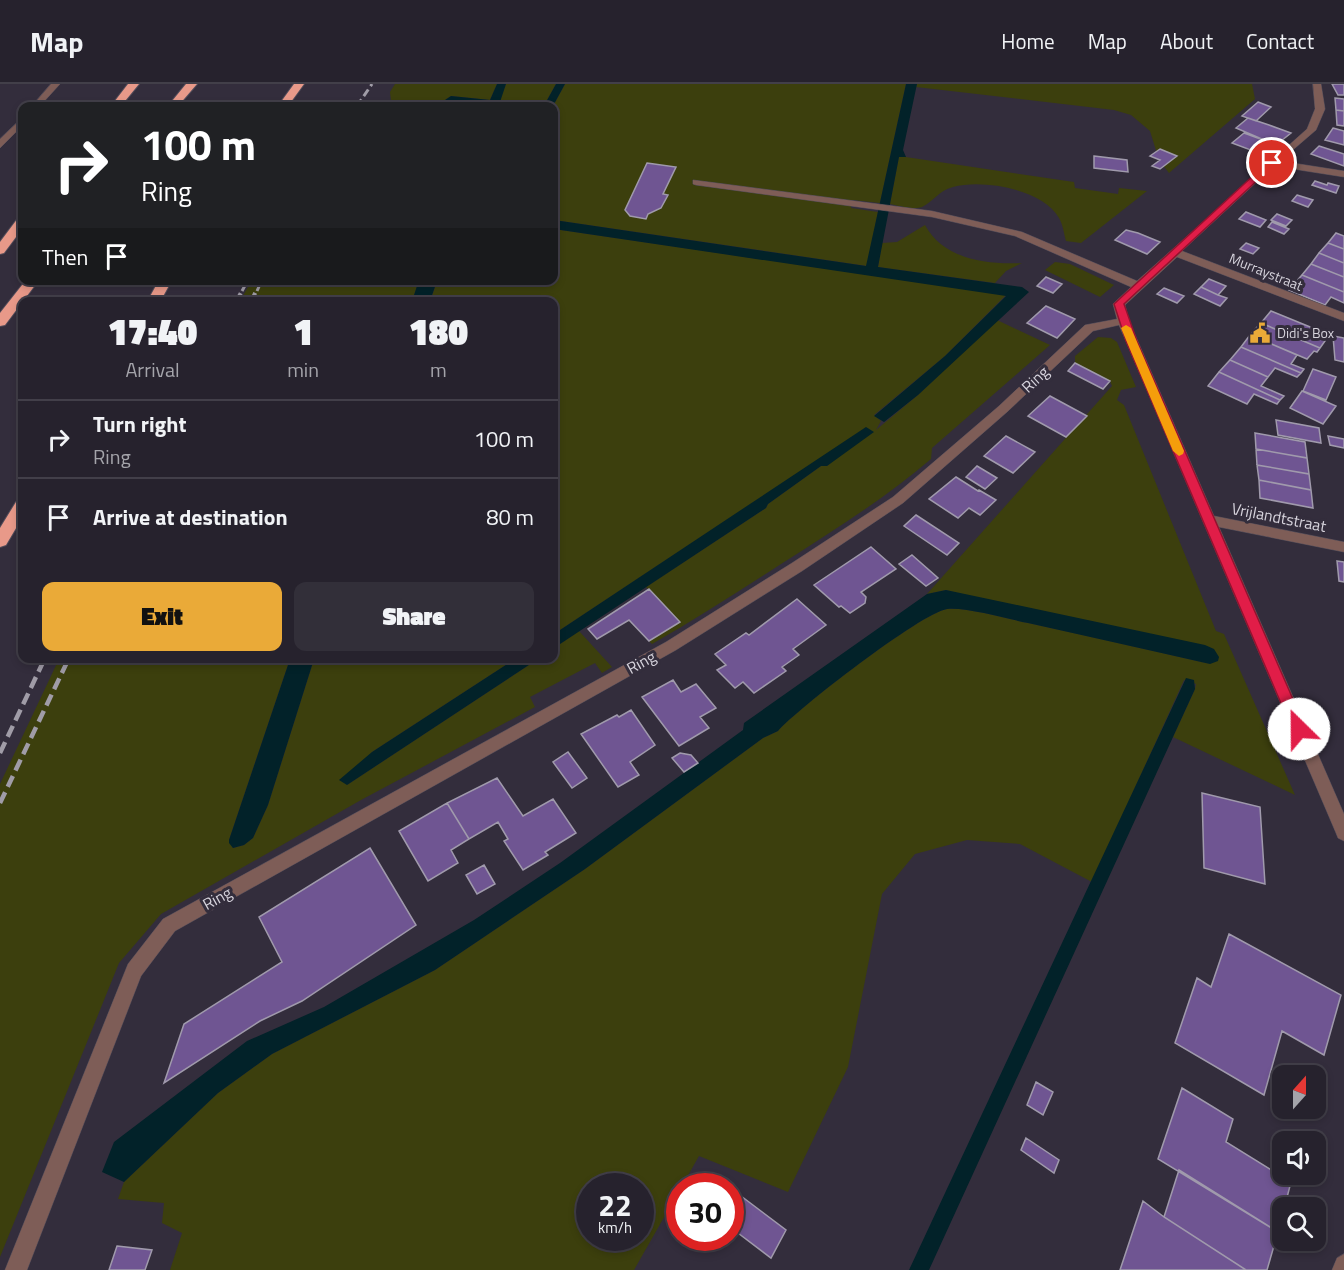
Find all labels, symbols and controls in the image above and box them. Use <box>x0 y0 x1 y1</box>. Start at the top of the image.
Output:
text: Map <box>30 20 84 63</box>
text: Home <box>1001 25 1055 57</box>
text: Map <box>1088 25 1127 57</box>
text: About <box>1160 25 1213 57</box>
text: Contact <box>1246 25 1314 57</box>
text: 100 m <box>141 112 256 176</box>
icon: right <box>42 126 120 204</box>
pin <box>1246 137 1297 188</box>
icon: arrive <box>1255 146 1288 179</box>
text: Ring <box>141 170 192 211</box>
text: Then <box>42 240 88 274</box>
icon: arrive <box>100 240 133 273</box>
street label: Murraystraat <box>1226 247 1306 296</box>
text: 17:40 <box>108 304 197 359</box>
text: 1 <box>293 304 313 359</box>
text: 180 <box>409 304 468 359</box>
public building icon: Didi's Box <box>1248 321 1272 345</box>
place label: Didi's Box <box>1277 322 1335 343</box>
text: Arrival <box>125 354 180 385</box>
text: min <box>287 354 319 385</box>
text: m <box>430 354 447 385</box>
street label: Ring <box>1016 360 1054 398</box>
text: Turn right <box>93 407 187 441</box>
text: 100 m <box>474 422 534 456</box>
icon: right <box>42 423 75 456</box>
text: Ring <box>93 441 131 472</box>
street label: Vrijlandtstraat <box>1230 496 1329 538</box>
text: Arrive at destination <box>93 500 288 534</box>
text: 80 m <box>486 500 534 534</box>
icon: arrive <box>42 501 75 534</box>
button: Exit <box>42 582 282 651</box>
button: Share <box>294 582 534 651</box>
street label: Ring <box>622 644 660 680</box>
position arrow <box>1267 697 1331 761</box>
street label: Ring <box>198 880 236 916</box>
north arrow <box>1272 1065 1326 1119</box>
map controls <box>1272 1065 1326 1251</box>
button: sound <box>1272 1131 1326 1185</box>
speed limit sign: 30 <box>666 1173 744 1251</box>
text: 22 <box>598 1182 632 1228</box>
button: search <box>1272 1197 1326 1251</box>
text: km/h <box>598 1216 632 1239</box>

